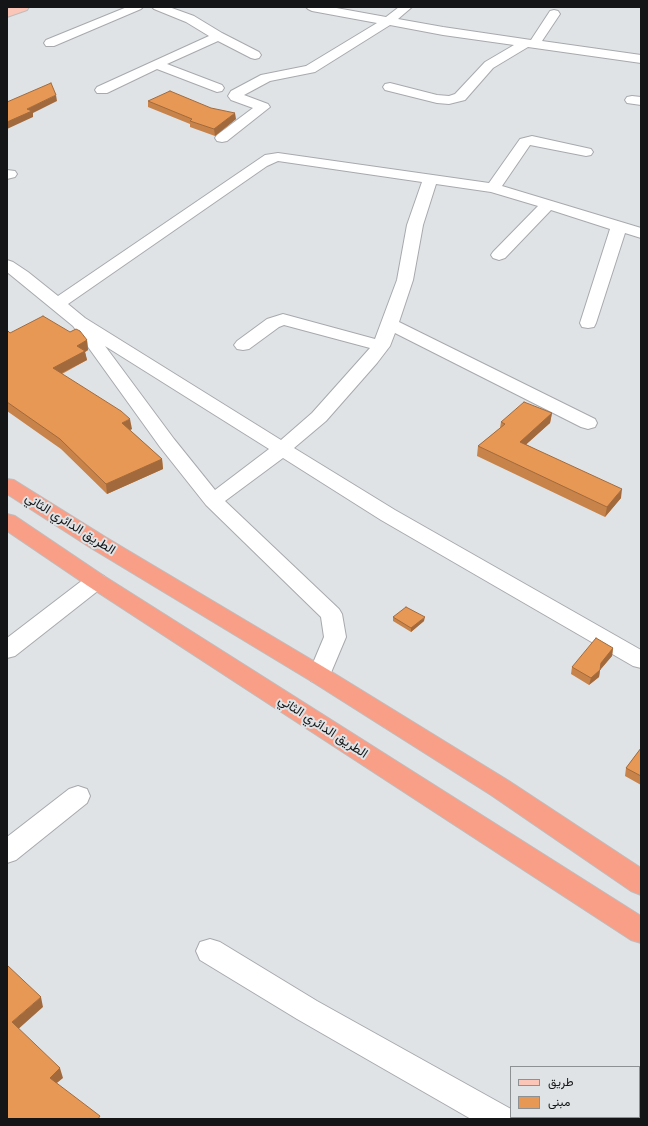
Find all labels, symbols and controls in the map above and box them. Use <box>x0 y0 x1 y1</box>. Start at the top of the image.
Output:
street label: الطريق الدائري الثاني <box>22 490 118 558</box>
street label: الطريق الدائري الثاني <box>275 692 371 762</box>
legend <box>510 1066 640 1118</box>
text: طريق <box>548 1073 573 1090</box>
text: مبنى <box>548 1093 570 1110</box>

